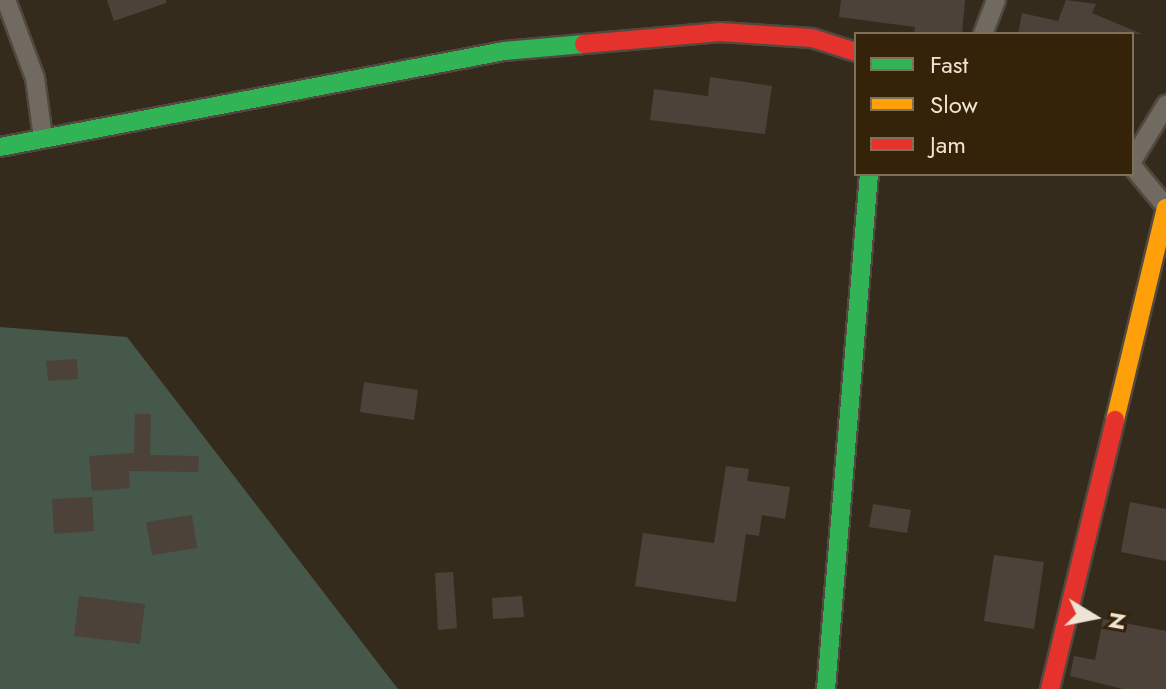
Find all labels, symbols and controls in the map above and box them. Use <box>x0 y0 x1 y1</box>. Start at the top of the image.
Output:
legend <box>854 32 1134 176</box>
text: Fast <box>930 47 968 82</box>
text: Slow <box>930 87 978 122</box>
text: Jam <box>930 127 966 162</box>
north arrow <box>1054 577 1134 657</box>
text: N <box>1100 610 1135 633</box>

